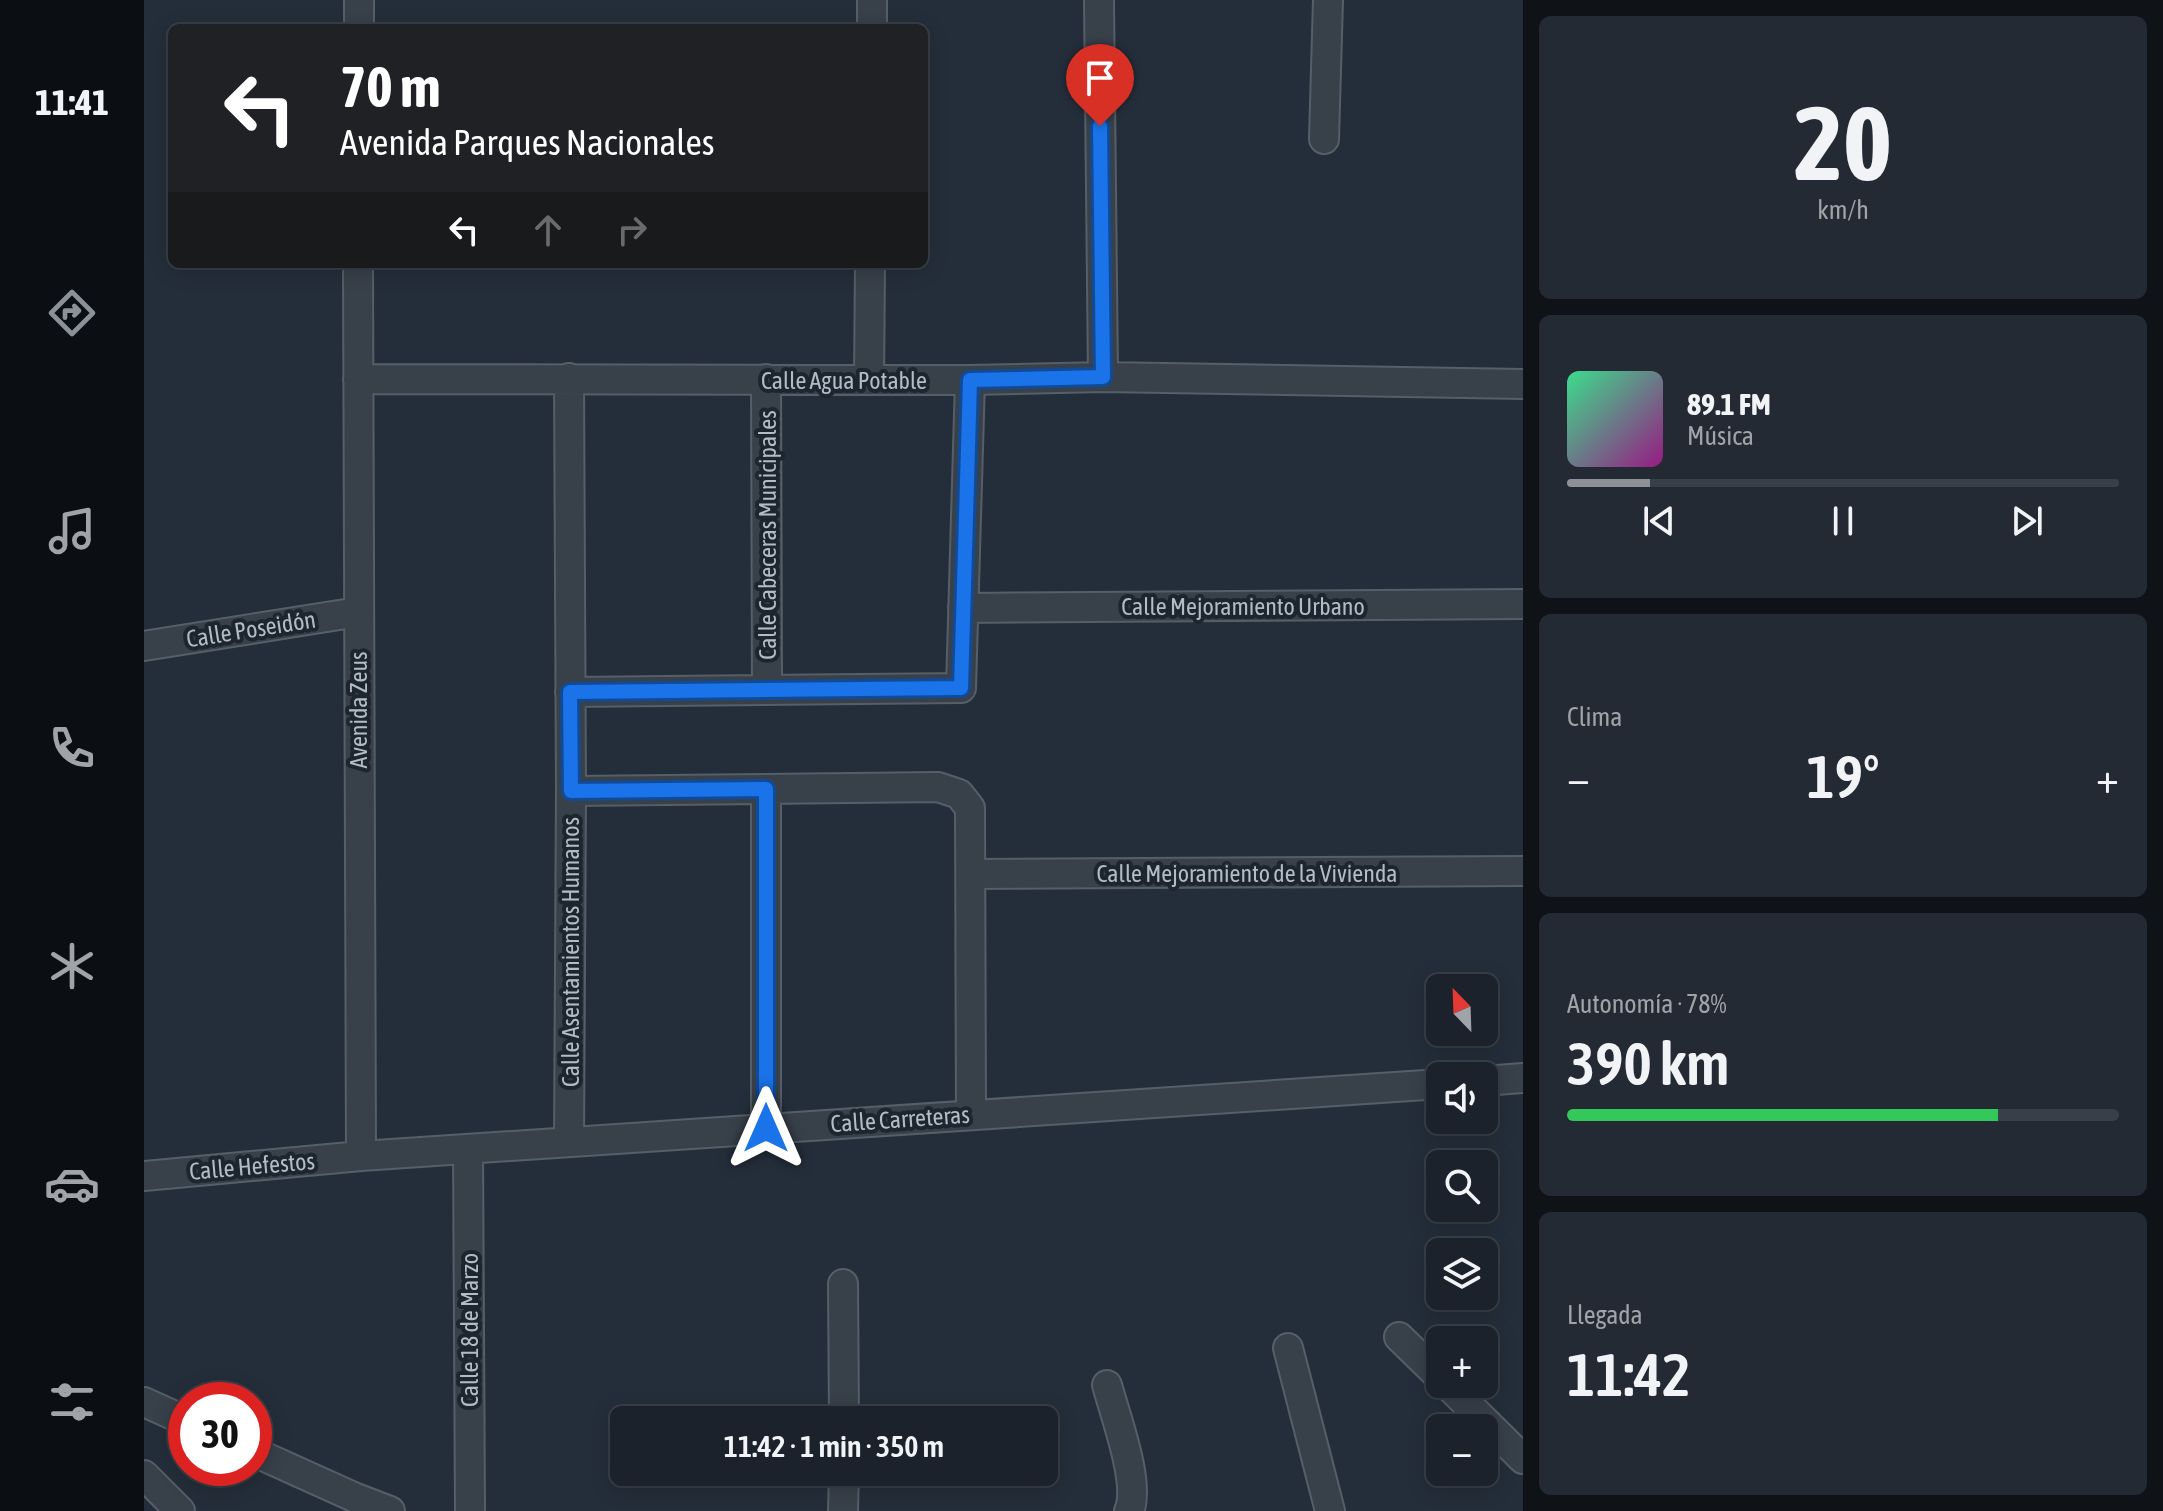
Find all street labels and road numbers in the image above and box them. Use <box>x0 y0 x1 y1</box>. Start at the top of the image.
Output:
street label: Calle Agua Potable <box>761 367 927 394</box>
street label: Calle Cabeceras Municipales <box>754 410 781 660</box>
street label: Calle Mejoramiento Urbano <box>1121 593 1365 620</box>
street label: Calle Poseidón <box>184 605 318 653</box>
street label: Avenida Zeus <box>345 651 372 769</box>
street label: Calle Asentamientos Humanos <box>557 817 584 1087</box>
street label: Calle Mejoramiento de la Vivienda <box>1097 860 1397 887</box>
street label: Calle Carreteras <box>830 1101 970 1137</box>
street label: Calle Hefestos <box>188 1147 316 1185</box>
street label: Calle 18 de Marzo <box>456 1253 483 1407</box>

